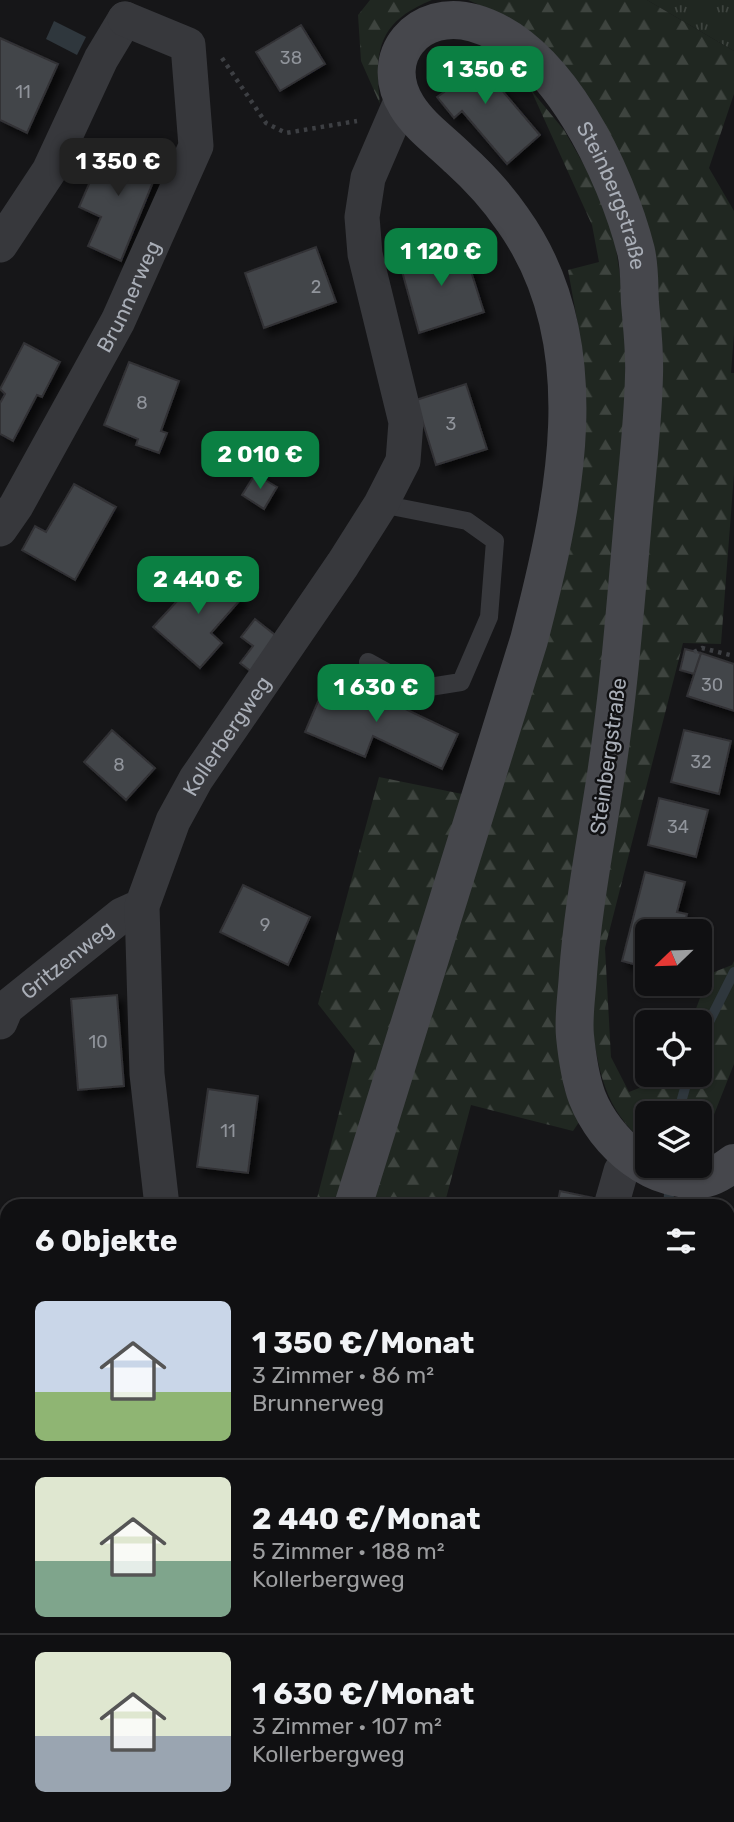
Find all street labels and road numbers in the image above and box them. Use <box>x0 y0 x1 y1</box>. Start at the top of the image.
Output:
street label: Steinbergstraße <box>572 117 651 271</box>
street label: Brunnerweg <box>91 236 165 357</box>
street label: Kollerbergweg <box>177 671 275 800</box>
street label: Steinbergstraße <box>585 676 631 836</box>
street label: Gritzenweg <box>15 915 118 1004</box>

